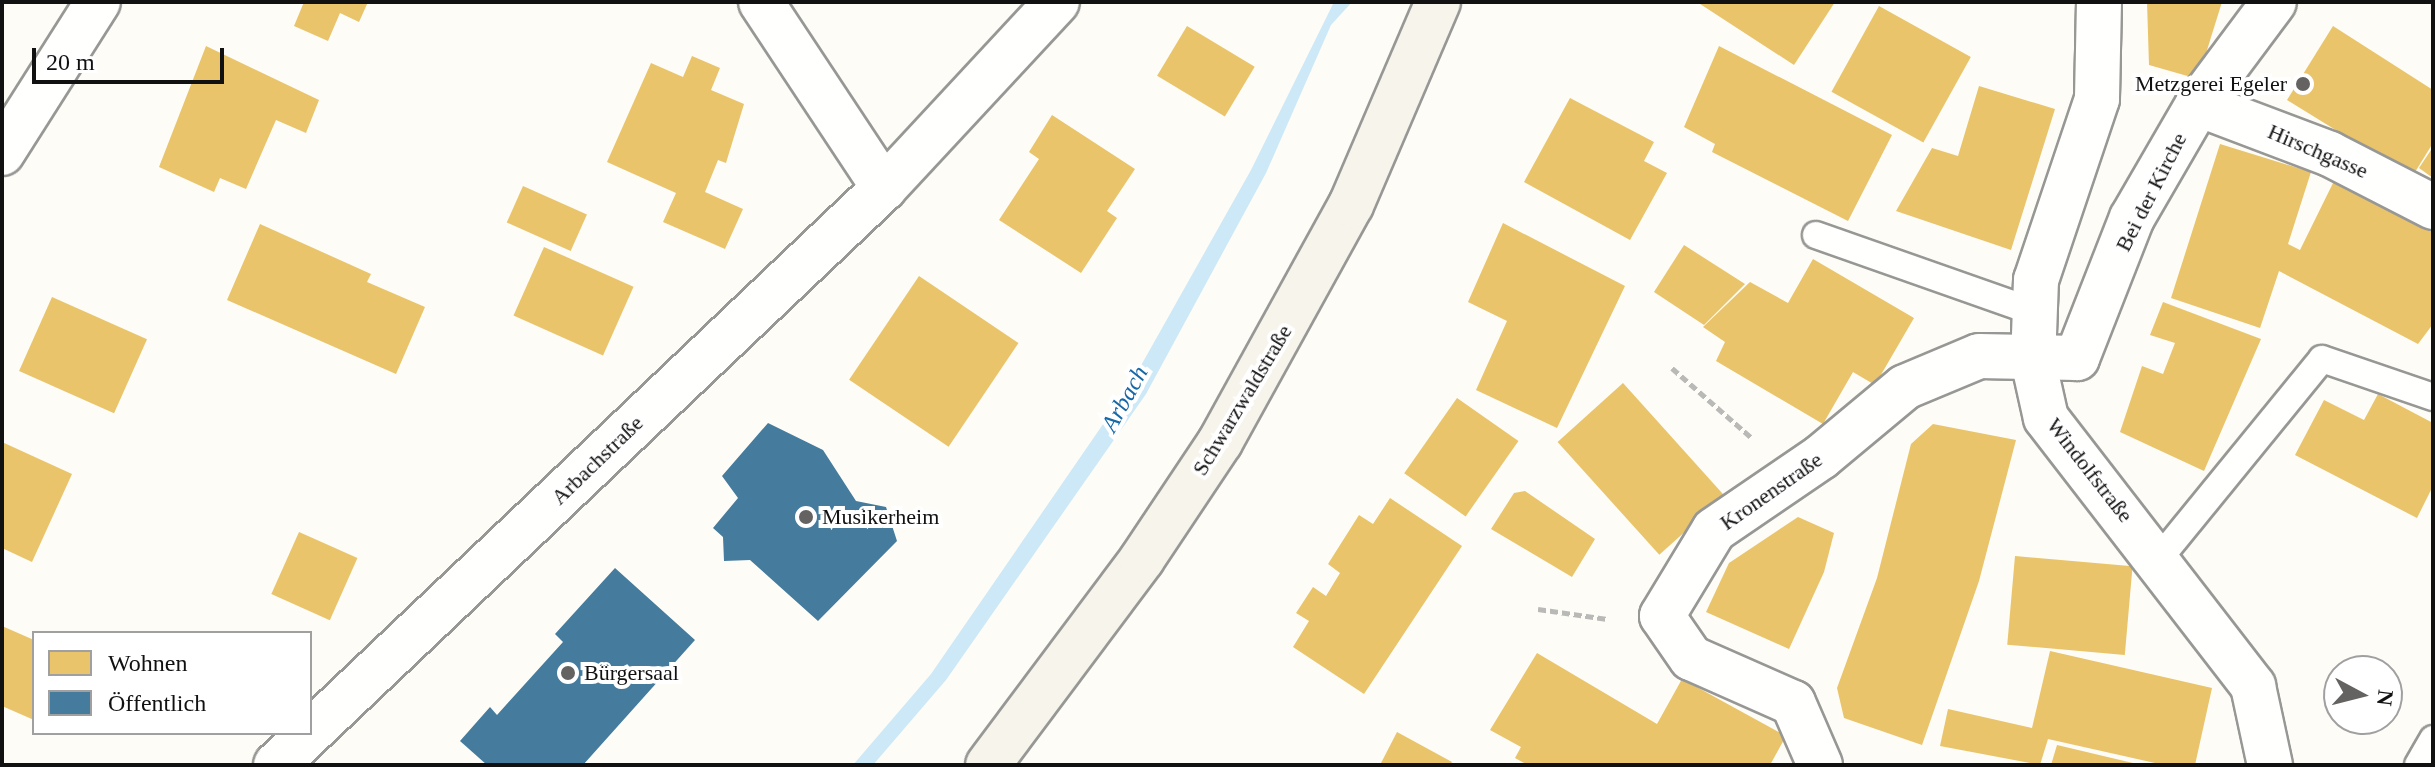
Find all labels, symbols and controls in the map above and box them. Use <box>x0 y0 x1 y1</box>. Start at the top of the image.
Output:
scale bar <box>36 32 228 82</box>
text: 20 m <box>46 49 95 75</box>
place label: Metzgerei Egeler <box>2135 71 2287 97</box>
marker: Metzgerei Egeler <box>2294 75 2312 93</box>
street label: Hirschgasse <box>2264 118 2372 184</box>
street label: Bei der Kirche <box>2110 128 2192 256</box>
street label: Schwarzwaldstraße <box>1187 320 1297 480</box>
water label: Arbach <box>1095 361 1155 437</box>
street label: Arbachstraße <box>546 410 648 510</box>
street label: Windolfstraße <box>2041 413 2139 527</box>
street label: Kronenstraße <box>1715 446 1827 536</box>
place label: Musikerheim <box>822 504 939 530</box>
marker: Musikerheim <box>797 508 815 526</box>
legend <box>32 631 312 735</box>
text: Wohnen <box>108 650 187 676</box>
north arrow <box>2323 655 2403 735</box>
place label: Bürgersaal <box>584 660 679 686</box>
marker: Bürgersaal <box>559 664 577 682</box>
text: N <box>2372 688 2399 707</box>
text: Öffentlich <box>108 690 206 716</box>

